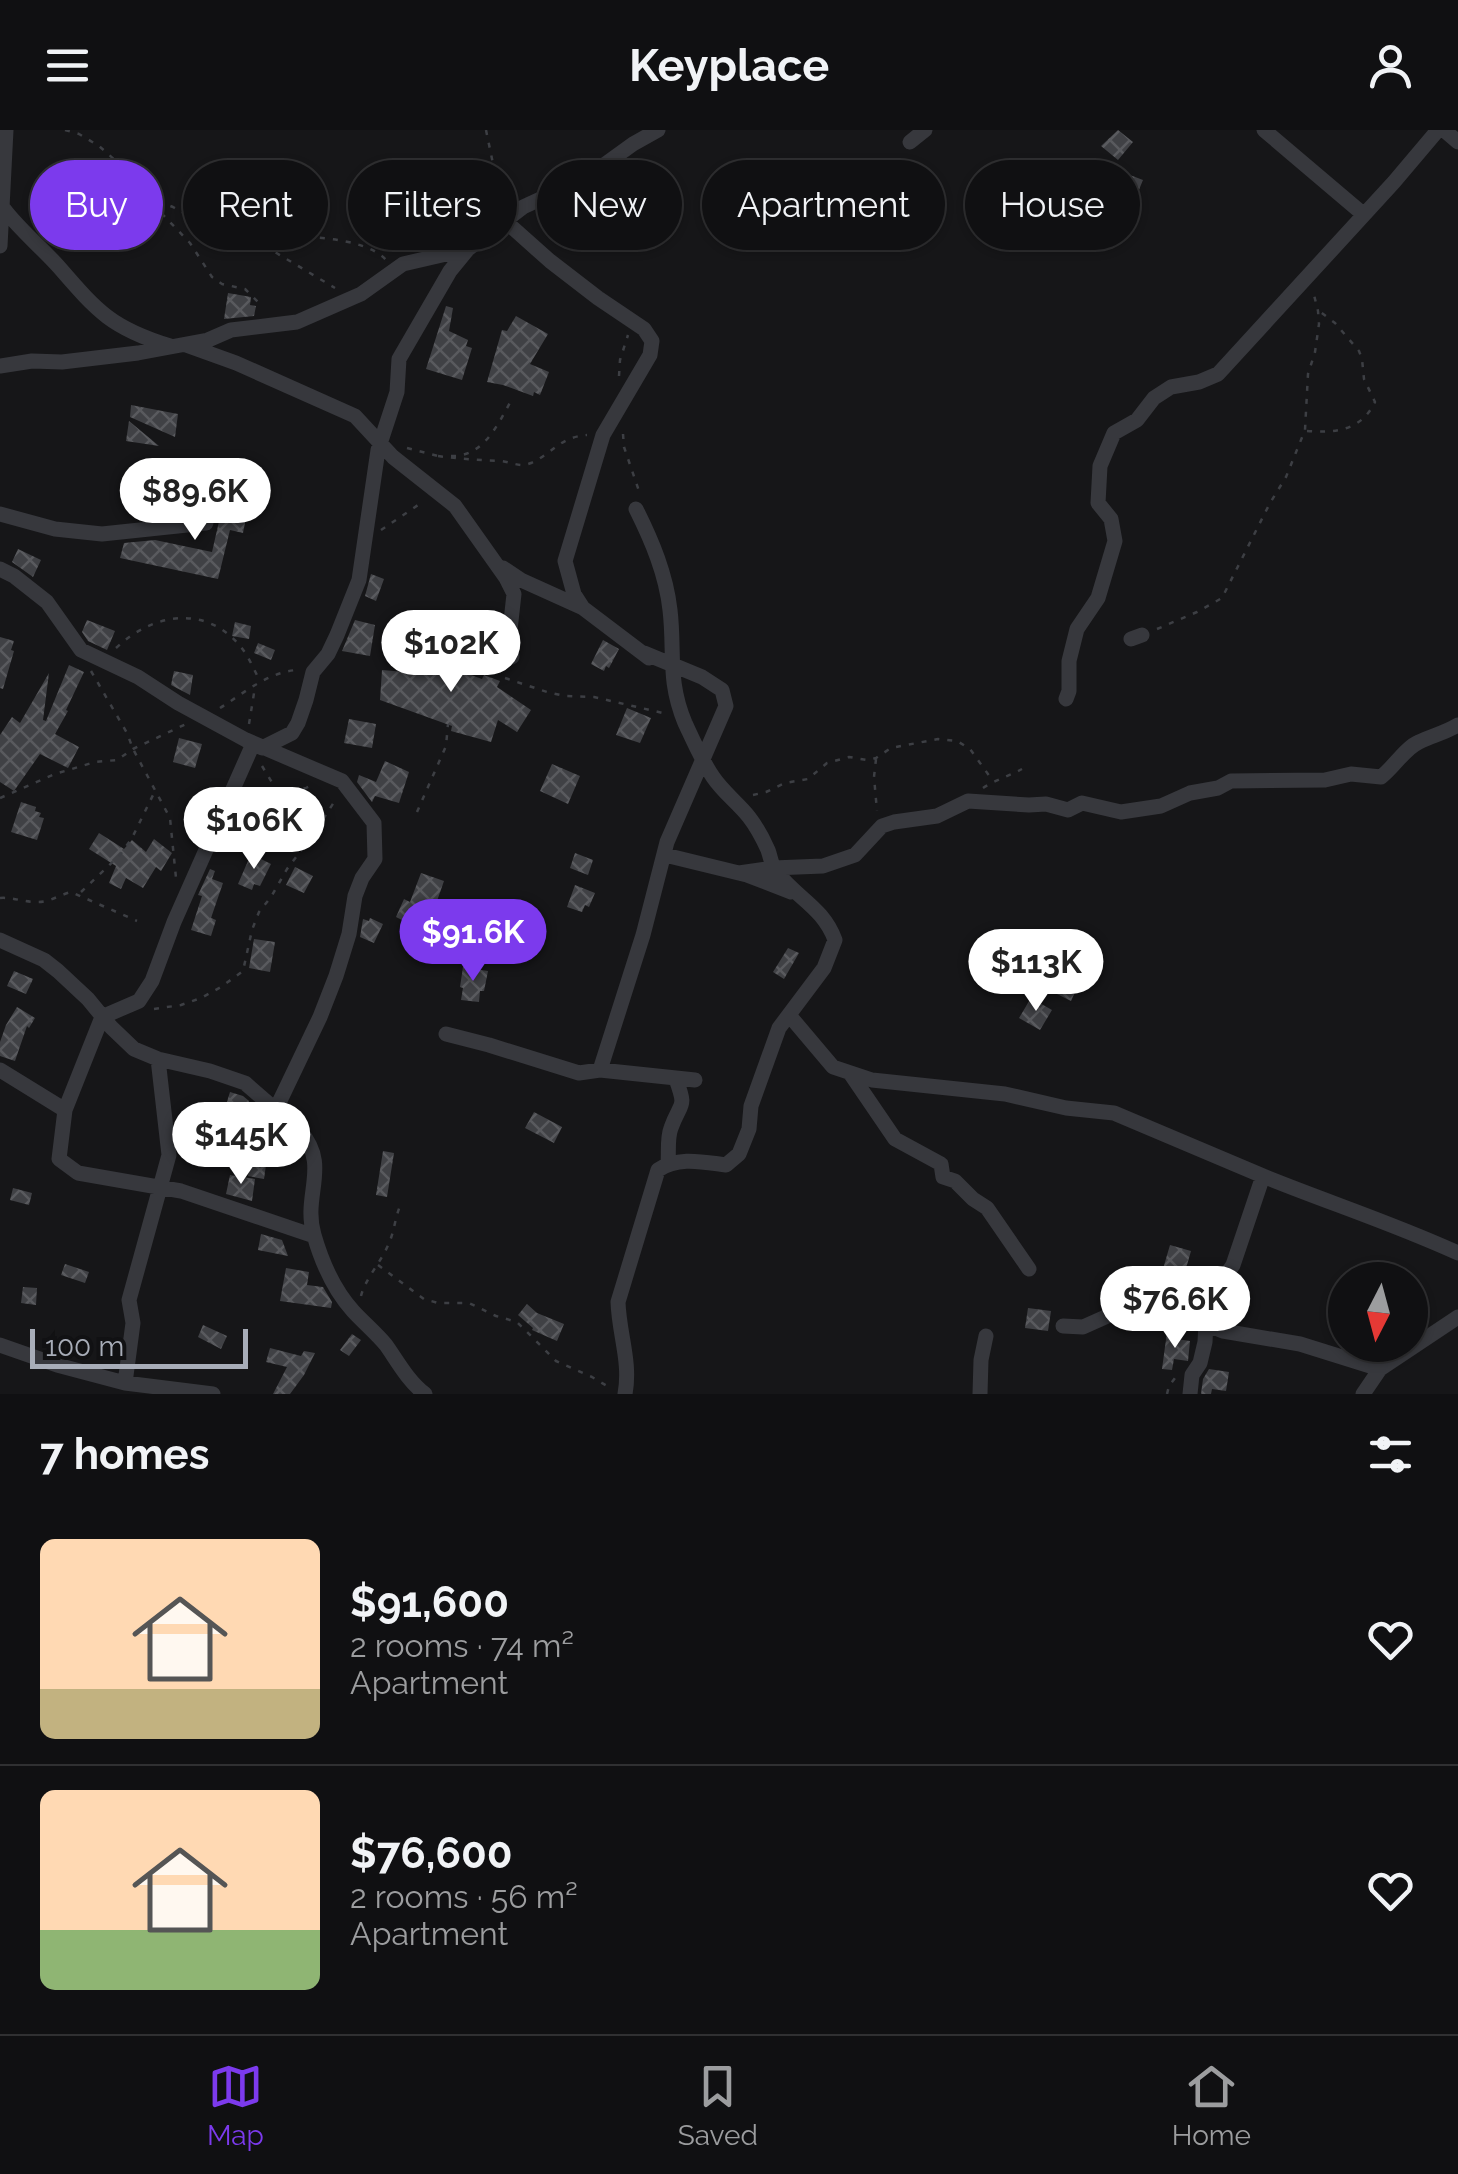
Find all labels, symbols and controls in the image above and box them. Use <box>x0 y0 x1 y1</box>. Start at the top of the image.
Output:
icon: menu <box>40 38 95 93</box>
icon: person <box>1363 38 1418 93</box>
text: Keyplace <box>629 39 829 92</box>
chip: Buy <box>30 160 163 250</box>
chip: Rent <box>183 160 328 250</box>
chip: Filters <box>348 160 517 250</box>
chip: New <box>537 160 682 250</box>
chip: Apartment <box>702 160 945 250</box>
chip: House <box>965 160 1140 250</box>
pin: $89.6K <box>114 458 276 543</box>
text: $89.6K <box>142 472 248 509</box>
pin: $102K <box>381 610 521 695</box>
text: $102K <box>403 624 499 661</box>
pin: $106K <box>184 787 324 872</box>
text: $106K <box>206 801 302 838</box>
pin: $91.6K <box>392 899 554 984</box>
text: $91.6K <box>422 913 524 950</box>
pin: $113K <box>966 929 1106 1014</box>
text: $113K <box>990 943 1082 980</box>
pin: $145K <box>171 1102 311 1187</box>
text: $145K <box>194 1116 288 1153</box>
north arrow <box>1328 1262 1428 1362</box>
map controls <box>1328 1262 1428 1362</box>
pin: $76.6K <box>1094 1266 1256 1351</box>
text: $76.6K <box>1122 1280 1228 1317</box>
scale bar <box>30 1324 248 1368</box>
text: 100 m <box>45 1330 124 1363</box>
icon: filters <box>1363 1427 1418 1482</box>
text: 7 homes <box>40 1430 209 1479</box>
text: $91,600 <box>350 1578 509 1627</box>
icon: home <box>120 1579 240 1699</box>
icon: heart <box>1363 1612 1418 1667</box>
text: 2 rooms · 74 m² <box>350 1627 574 1664</box>
text: Apartment <box>350 1664 508 1701</box>
text: $76,600 <box>350 1829 513 1878</box>
icon: home <box>120 1830 240 1950</box>
icon: heart <box>1363 1863 1418 1918</box>
text: 2 rooms · 56 m² <box>350 1878 578 1915</box>
text: Apartment <box>350 1915 508 1952</box>
tab: Map <box>207 2059 264 2152</box>
tab: Saved <box>678 2059 758 2152</box>
tab: Home <box>1172 2059 1251 2152</box>

